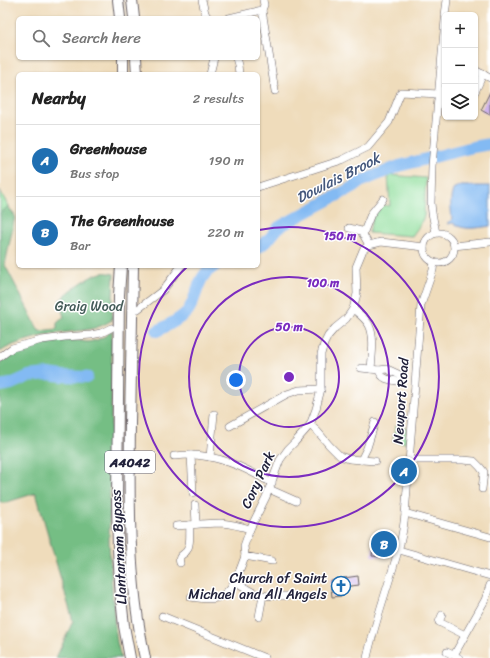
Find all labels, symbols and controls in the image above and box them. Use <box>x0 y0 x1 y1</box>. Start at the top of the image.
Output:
map controls <box>442 12 478 120</box>
button: + <box>442 12 478 48</box>
search box <box>16 16 260 60</box>
text: Search here <box>62 25 141 51</box>
icon: search <box>30 27 52 49</box>
button: − <box>442 48 478 84</box>
text: Nearby <box>32 83 86 113</box>
button: layers <box>442 84 478 120</box>
text: 2 results <box>193 87 244 110</box>
text: Greenhouse <box>70 136 147 162</box>
water label: Dowlais Brook <box>291 145 387 210</box>
text: A <box>41 149 49 172</box>
text: 190 m <box>209 149 244 172</box>
text: Bus stop <box>70 162 119 185</box>
text: The Greenhouse <box>70 208 174 234</box>
text: B <box>41 221 49 244</box>
text: 220 m <box>207 221 244 244</box>
text: 150 m <box>324 225 357 247</box>
text: Bar <box>70 234 90 257</box>
text: 100 m <box>307 272 340 294</box>
park label: Graig Wood <box>55 294 125 319</box>
text: 50 m <box>275 316 303 338</box>
street label: Newport Road <box>386 355 417 445</box>
your location <box>226 370 246 390</box>
centre of rings <box>282 370 296 384</box>
street label: Cory Park <box>234 447 282 513</box>
road number: A4042 <box>105 451 155 473</box>
pin: A <box>391 456 417 486</box>
street label: Llantarnam Bypass <box>103 488 134 605</box>
pin: B <box>371 529 397 559</box>
place label: Church of Saint Michael and All Angels <box>188 566 328 607</box>
church icon: Church of Saint Michael and All Angels <box>330 575 352 597</box>

